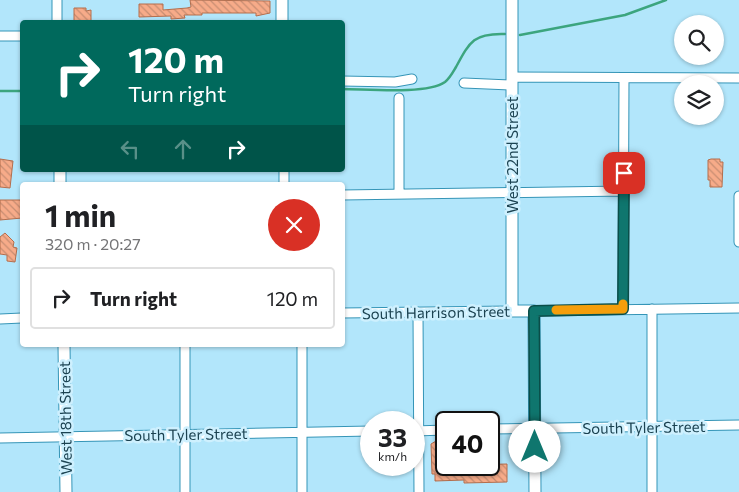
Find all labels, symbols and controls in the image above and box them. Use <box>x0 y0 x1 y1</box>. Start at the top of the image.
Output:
map controls <box>674 15 724 125</box>
button: search <box>674 15 724 65</box>
text: 120 m <box>128 37 224 80</box>
icon: right <box>45 40 110 105</box>
button: layers <box>674 75 724 125</box>
text: Turn right <box>128 80 226 107</box>
street label: West 22nd Street <box>503 96 521 214</box>
icon: left <box>116 135 144 163</box>
icon: ahead <box>169 135 197 163</box>
icon: right <box>222 135 250 163</box>
pin <box>603 152 645 194</box>
icon: arrive <box>610 159 638 187</box>
text: 1 min <box>45 196 116 233</box>
button: close <box>268 199 320 251</box>
text: 320 m · 20:27 <box>45 234 141 253</box>
icon: right <box>47 284 75 312</box>
text: Turn right <box>90 287 177 310</box>
text: 120 m <box>267 287 318 310</box>
street label: South Harrison Street <box>362 302 510 322</box>
street label: West 18th Street <box>55 361 75 475</box>
speed limit sign: 40 <box>435 411 500 476</box>
street label: South Tyler Street <box>582 417 706 437</box>
position arrow <box>508 420 560 472</box>
text: 33 <box>378 422 407 452</box>
street label: South Tyler Street <box>124 424 248 444</box>
text: km/h <box>378 449 407 463</box>

